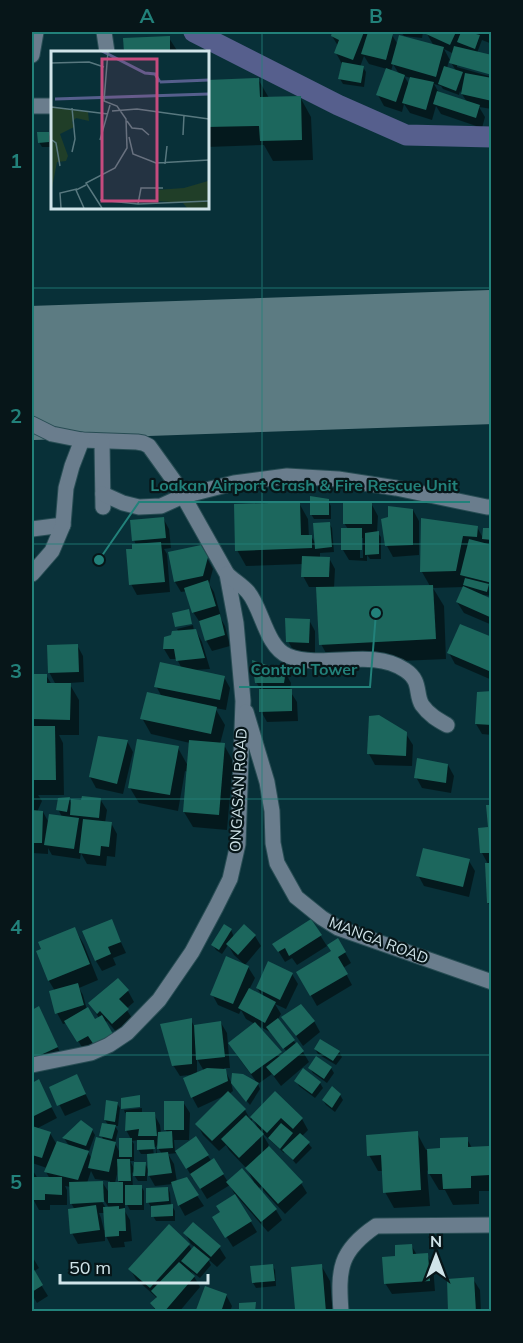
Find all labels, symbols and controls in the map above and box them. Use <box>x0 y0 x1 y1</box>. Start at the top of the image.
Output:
text: A <box>140 3 155 28</box>
text: B <box>369 3 383 28</box>
inset map <box>51 51 208 208</box>
text: 1 <box>10 148 22 173</box>
text: 2 <box>10 403 22 428</box>
callout: Loakan Airport Crash & Fire Rescue Unit <box>139 468 470 502</box>
text: Loakan Airport Crash & Fire Rescue Unit <box>150 475 458 495</box>
callout: Control Tower <box>239 653 370 687</box>
text: 3 <box>10 658 22 683</box>
text: Control Tower <box>251 659 358 679</box>
street label: ONGASAN ROAD <box>225 728 251 852</box>
street label: MANGA ROAD <box>327 912 431 968</box>
text: 4 <box>10 914 22 939</box>
text: 5 <box>10 1169 22 1194</box>
north arrow <box>406 1226 466 1286</box>
text: N <box>430 1231 442 1251</box>
scale bar <box>60 1247 208 1285</box>
text: 50 m <box>69 1256 111 1279</box>

